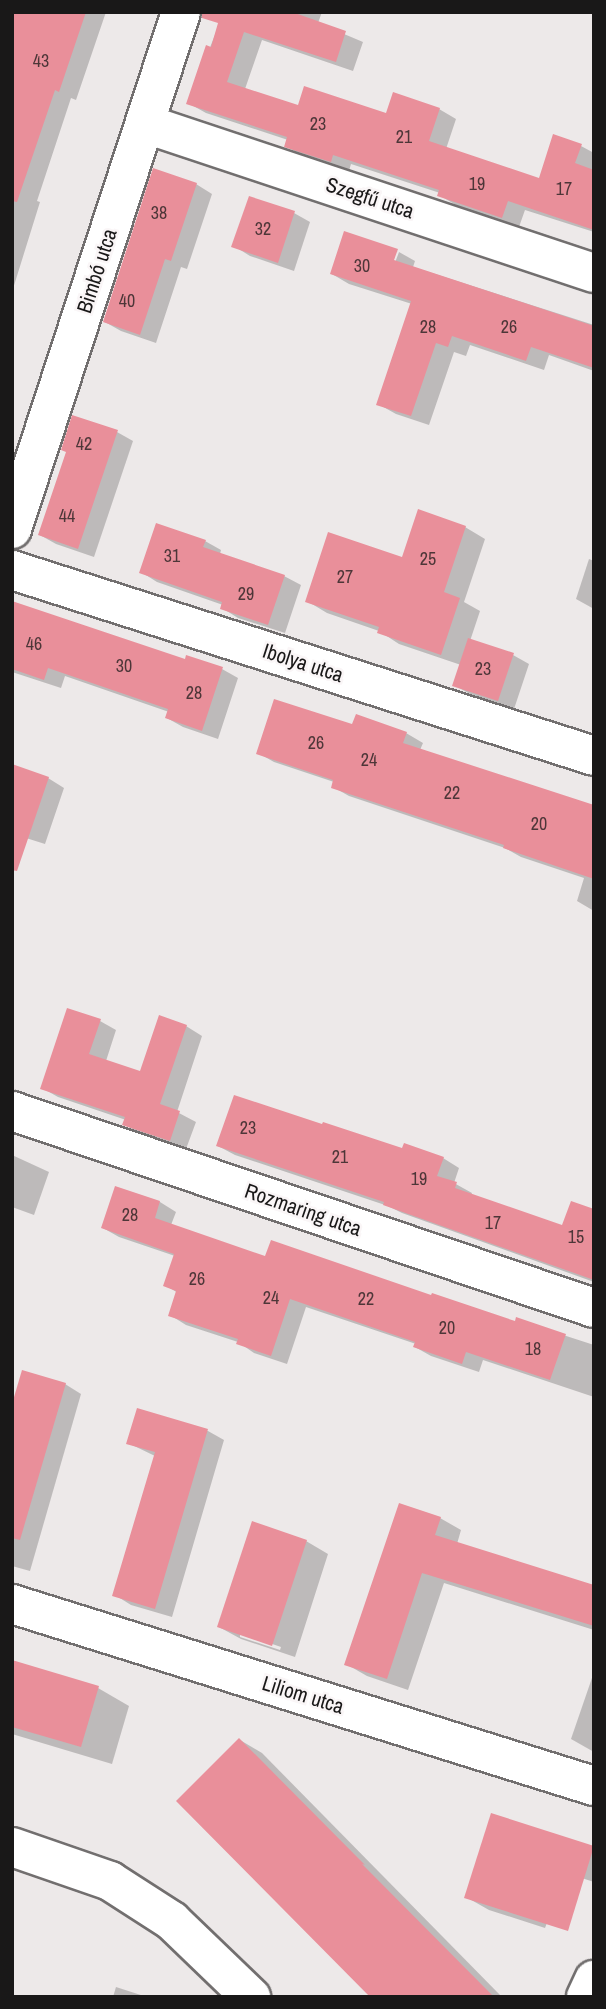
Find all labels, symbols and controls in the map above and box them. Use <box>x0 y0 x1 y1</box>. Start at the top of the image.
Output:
house number: 43 <box>33 50 49 72</box>
house number: 23 <box>310 113 326 135</box>
house number: 21 <box>396 126 412 148</box>
street label: Szegfű utca <box>323 172 417 224</box>
house number: 19 <box>469 173 485 195</box>
house number: 17 <box>556 178 572 200</box>
house number: 38 <box>151 202 167 224</box>
house number: 32 <box>255 218 271 240</box>
street label: Bimbó utca <box>72 226 122 316</box>
house number: 30 <box>354 255 370 277</box>
house number: 40 <box>119 290 135 312</box>
house number: 28 <box>420 316 436 338</box>
house number: 26 <box>501 316 517 338</box>
house number: 42 <box>76 433 92 455</box>
house number: 44 <box>59 505 75 527</box>
house number: 31 <box>164 545 180 567</box>
house number: 25 <box>420 548 436 570</box>
house number: 27 <box>337 566 353 588</box>
house number: 29 <box>238 583 254 605</box>
house number: 46 <box>26 633 42 655</box>
street label: Ibolya utca <box>260 638 346 688</box>
house number: 30 <box>116 655 132 677</box>
house number: 23 <box>475 658 491 680</box>
house number: 28 <box>186 682 202 704</box>
house number: 26 <box>308 732 324 754</box>
house number: 24 <box>361 749 377 771</box>
house number: 22 <box>444 782 460 804</box>
house number: 20 <box>531 813 547 835</box>
house number: 23 <box>240 1117 256 1139</box>
house number: 21 <box>332 1146 348 1168</box>
house number: 19 <box>411 1168 427 1190</box>
street label: Rozmaring utca <box>241 1178 365 1242</box>
house number: 28 <box>122 1204 138 1226</box>
house number: 17 <box>485 1212 501 1234</box>
house number: 15 <box>568 1226 584 1248</box>
house number: 26 <box>189 1268 205 1290</box>
house number: 24 <box>263 1287 279 1309</box>
house number: 22 <box>358 1288 374 1310</box>
house number: 20 <box>439 1317 455 1339</box>
house number: 18 <box>525 1338 541 1360</box>
street label: Liliom utca <box>259 1671 347 1719</box>

